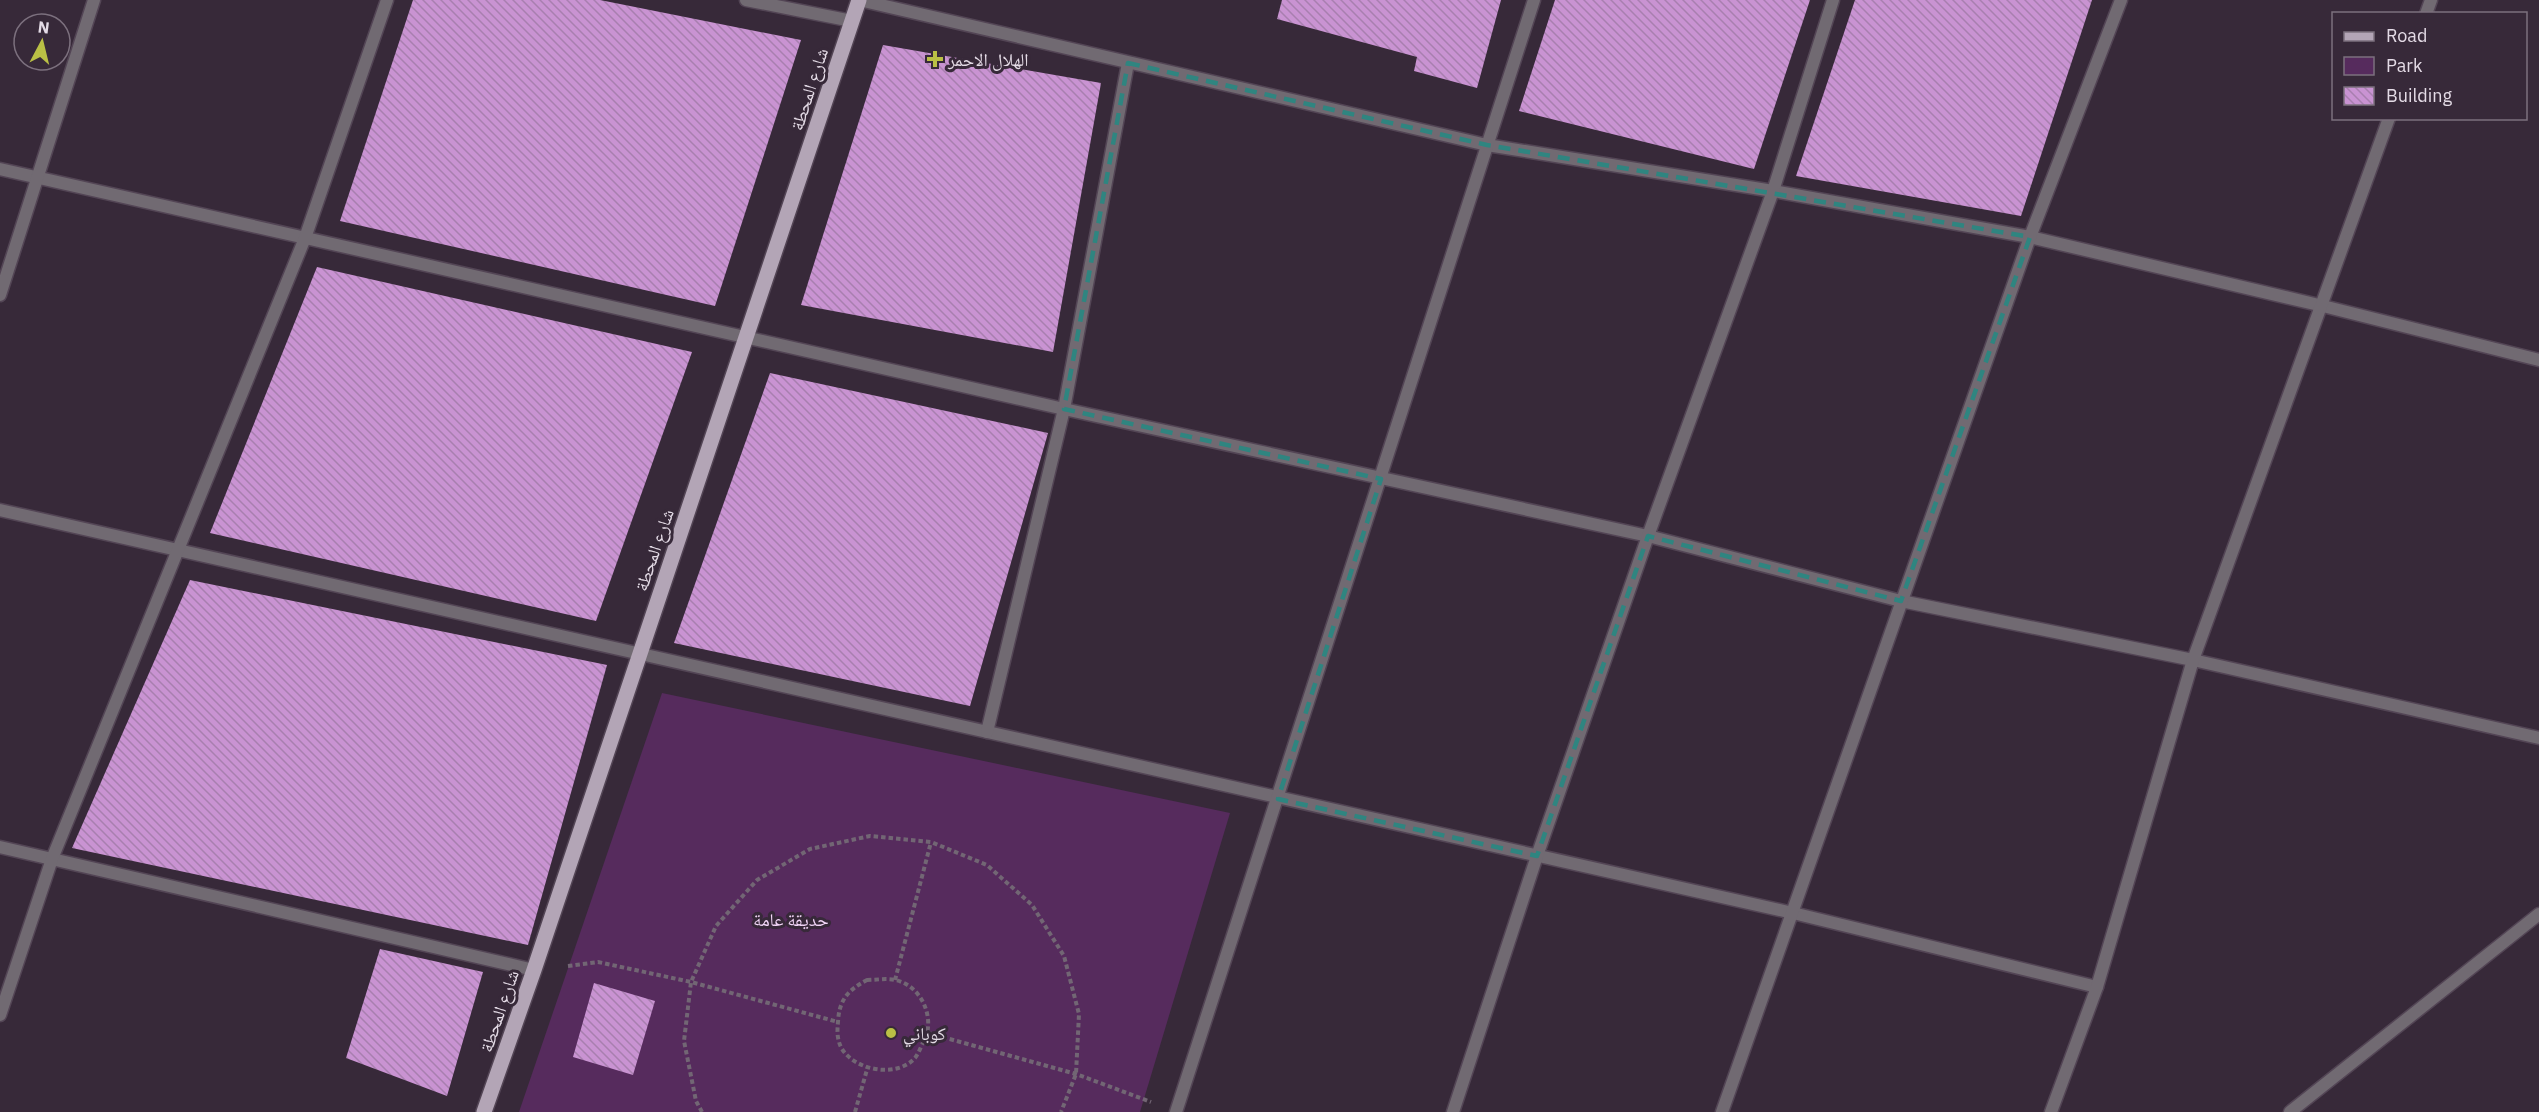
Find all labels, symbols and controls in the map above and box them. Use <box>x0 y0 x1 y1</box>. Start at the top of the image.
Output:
north arrow <box>12 12 72 72</box>
legend <box>2332 12 2527 120</box>
text: N <box>37 16 51 38</box>
text: Road <box>2386 24 2427 47</box>
street label: شارع المحطة <box>785 45 833 133</box>
place label: الهلال الاحمر <box>947 48 1029 71</box>
marker: الهلال الاحمر <box>926 50 944 68</box>
text: Park <box>2386 54 2423 77</box>
text: Building <box>2386 84 2453 107</box>
street label: شارع المحطة <box>629 506 679 594</box>
park label: حديقة عامة <box>753 908 829 931</box>
street label: شارع المحطة <box>474 967 524 1055</box>
place label: كوباني <box>903 1022 946 1048</box>
marker: كوباني <box>884 1026 898 1040</box>

